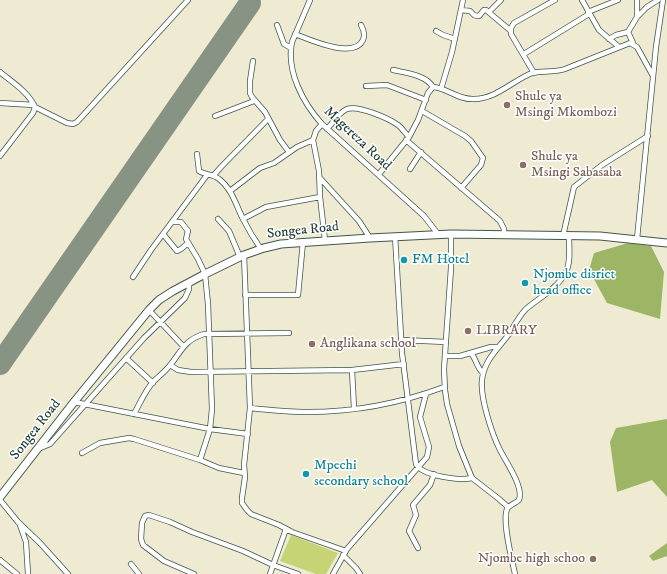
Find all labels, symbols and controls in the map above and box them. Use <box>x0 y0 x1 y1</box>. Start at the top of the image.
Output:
place label: Shule ya Msingi Mkombozi <box>515 89 617 122</box>
marker: Shule ya Msingi Mkombozi <box>502 100 512 110</box>
street label: Magereza Road <box>320 103 394 175</box>
place label: Shule ya Msingi Sabasaba <box>531 149 622 182</box>
marker: Shule ya Msingi Sabasaba <box>518 160 528 170</box>
street label: Songea Road <box>266 219 340 243</box>
place label: FM Hotel <box>412 252 469 268</box>
marker: FM Hotel <box>399 255 409 265</box>
place label: Njombe disrict head office <box>533 267 615 300</box>
marker: Njombe disrict head office <box>520 278 530 288</box>
place label: LIBRARY <box>476 323 537 339</box>
marker: LIBRARY <box>463 326 473 336</box>
place label: Anglikana school <box>320 336 416 352</box>
marker: Anglikana school <box>307 339 317 349</box>
street label: Songea Road <box>7 396 65 464</box>
place label: Mpechi secondary school <box>314 458 408 490</box>
marker: Mpechi secondary school <box>301 469 311 479</box>
place label: Njombe high schoo <box>478 551 585 567</box>
marker: Njombe high schoo <box>588 554 598 564</box>

